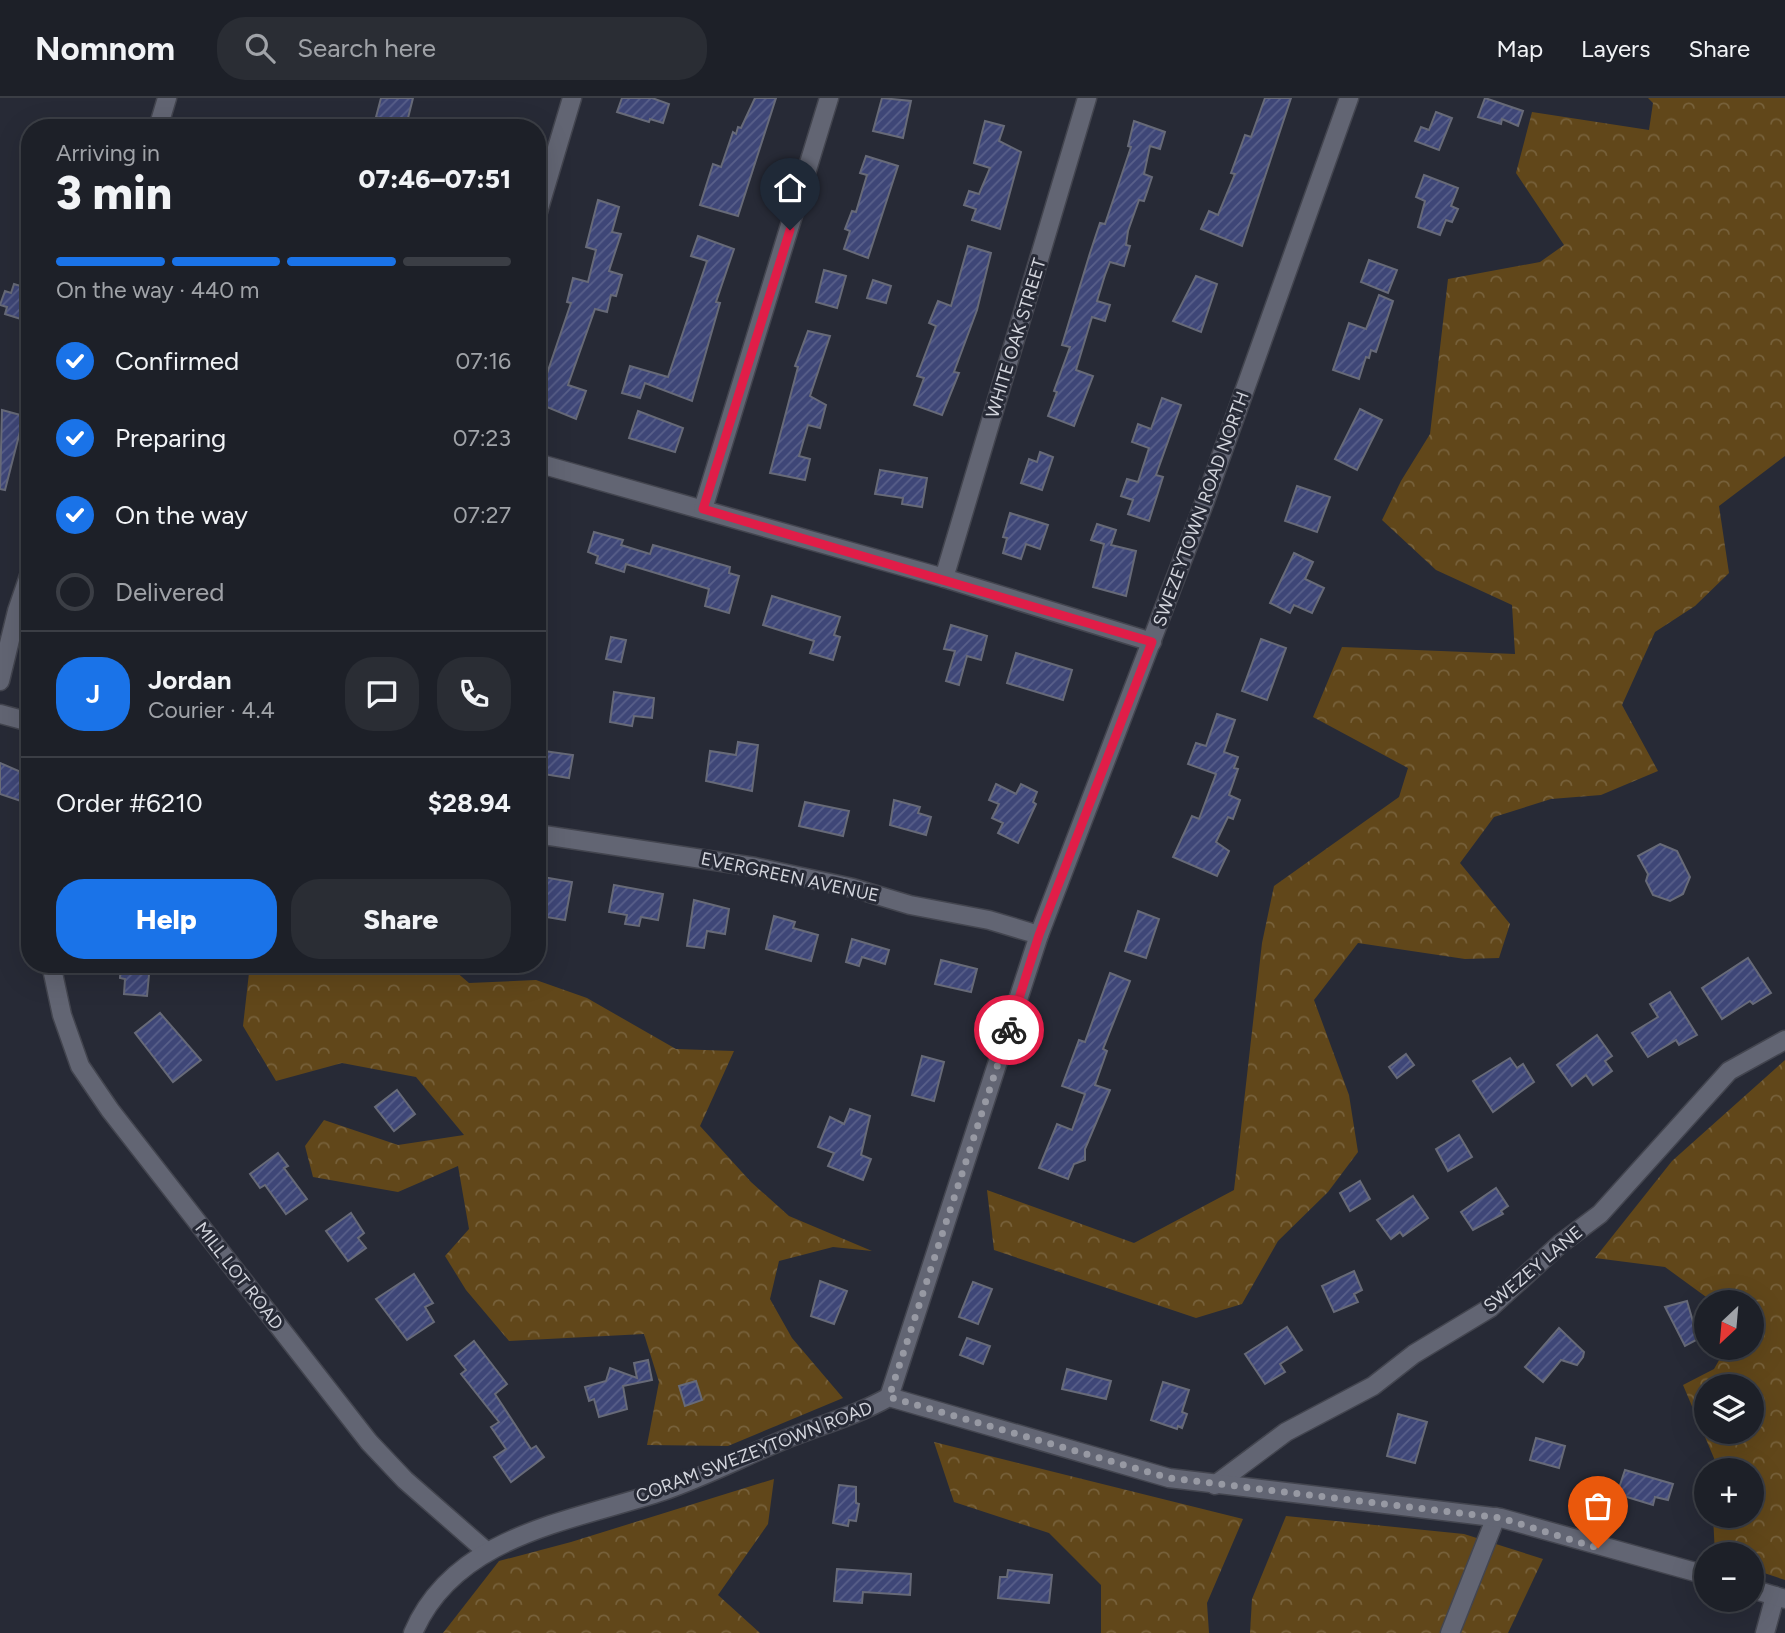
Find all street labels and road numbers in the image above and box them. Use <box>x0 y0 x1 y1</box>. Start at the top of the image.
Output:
street label: WHITE OAK STREET <box>981 255 1051 420</box>
street label: SWEZEYTOWN ROAD NORTH <box>1148 389 1254 629</box>
street label: EVERGREEN AVENUE <box>699 847 881 907</box>
street label: MILL LOT ROAD <box>190 1218 288 1334</box>
street label: SWEZEY LANE <box>1479 1221 1587 1317</box>
street label: CORAM SWEZEYTOWN ROAD <box>633 1397 875 1507</box>

